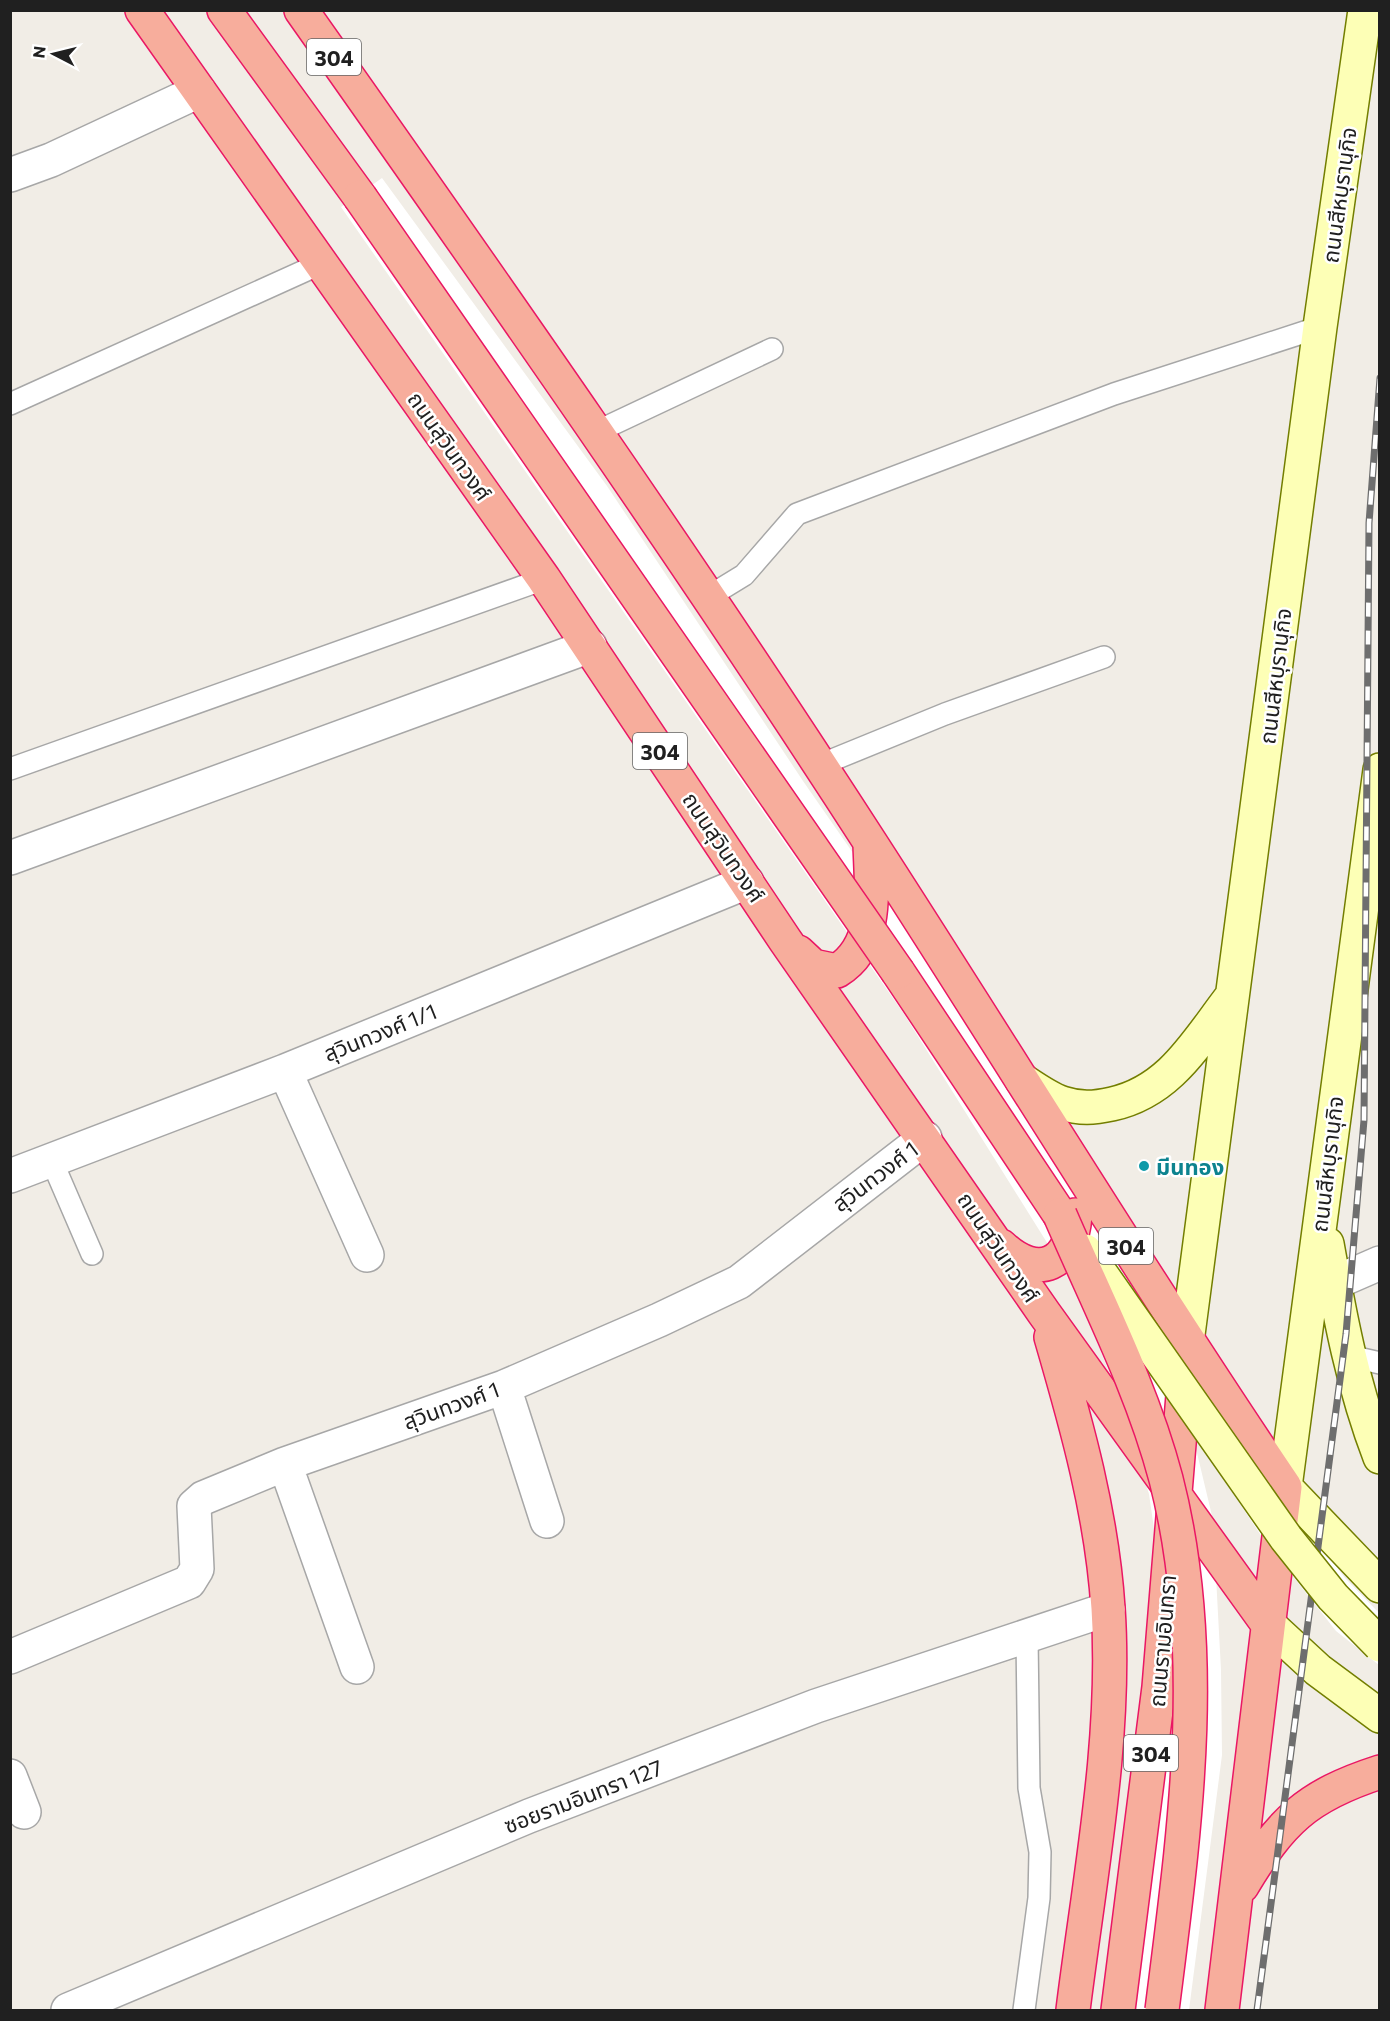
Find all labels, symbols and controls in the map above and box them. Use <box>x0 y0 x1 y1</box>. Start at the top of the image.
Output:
north arrow <box>24 24 84 84</box>
road number: 304 <box>307 39 361 75</box>
text: N <box>28 45 49 59</box>
street label: ถนนสีหบุรานุกิจ <box>1316 125 1363 265</box>
street label: ถนนสุวินทวงศ์ <box>402 386 497 506</box>
street label: ถนนสีหบุรานุกิจ <box>1253 606 1298 746</box>
road number: 304 <box>633 733 687 769</box>
street label: ถนนสุวินทวงศ์ <box>676 787 771 908</box>
street label: สุวินทวงศ์ 1/1 <box>320 997 441 1068</box>
street label: ถนนสีหบุรานุกิจ <box>1305 1094 1350 1234</box>
street label: สุวินทวงศ์ 1 <box>827 1135 924 1218</box>
place label: มีนทอง <box>1156 1153 1224 1180</box>
marker: มีนทอง <box>1137 1159 1151 1173</box>
street label: ถนนสุวินทวงศ์ <box>951 1187 1046 1308</box>
road number: 304 <box>1099 1228 1153 1264</box>
street label: สุวินทวงศ์ 1 <box>399 1375 503 1436</box>
street label: ถนนรามอินทรา <box>1143 1574 1181 1708</box>
road number: 304 <box>1124 1735 1178 1771</box>
street label: ซอยรามอินทรา 127 <box>500 1753 666 1839</box>

